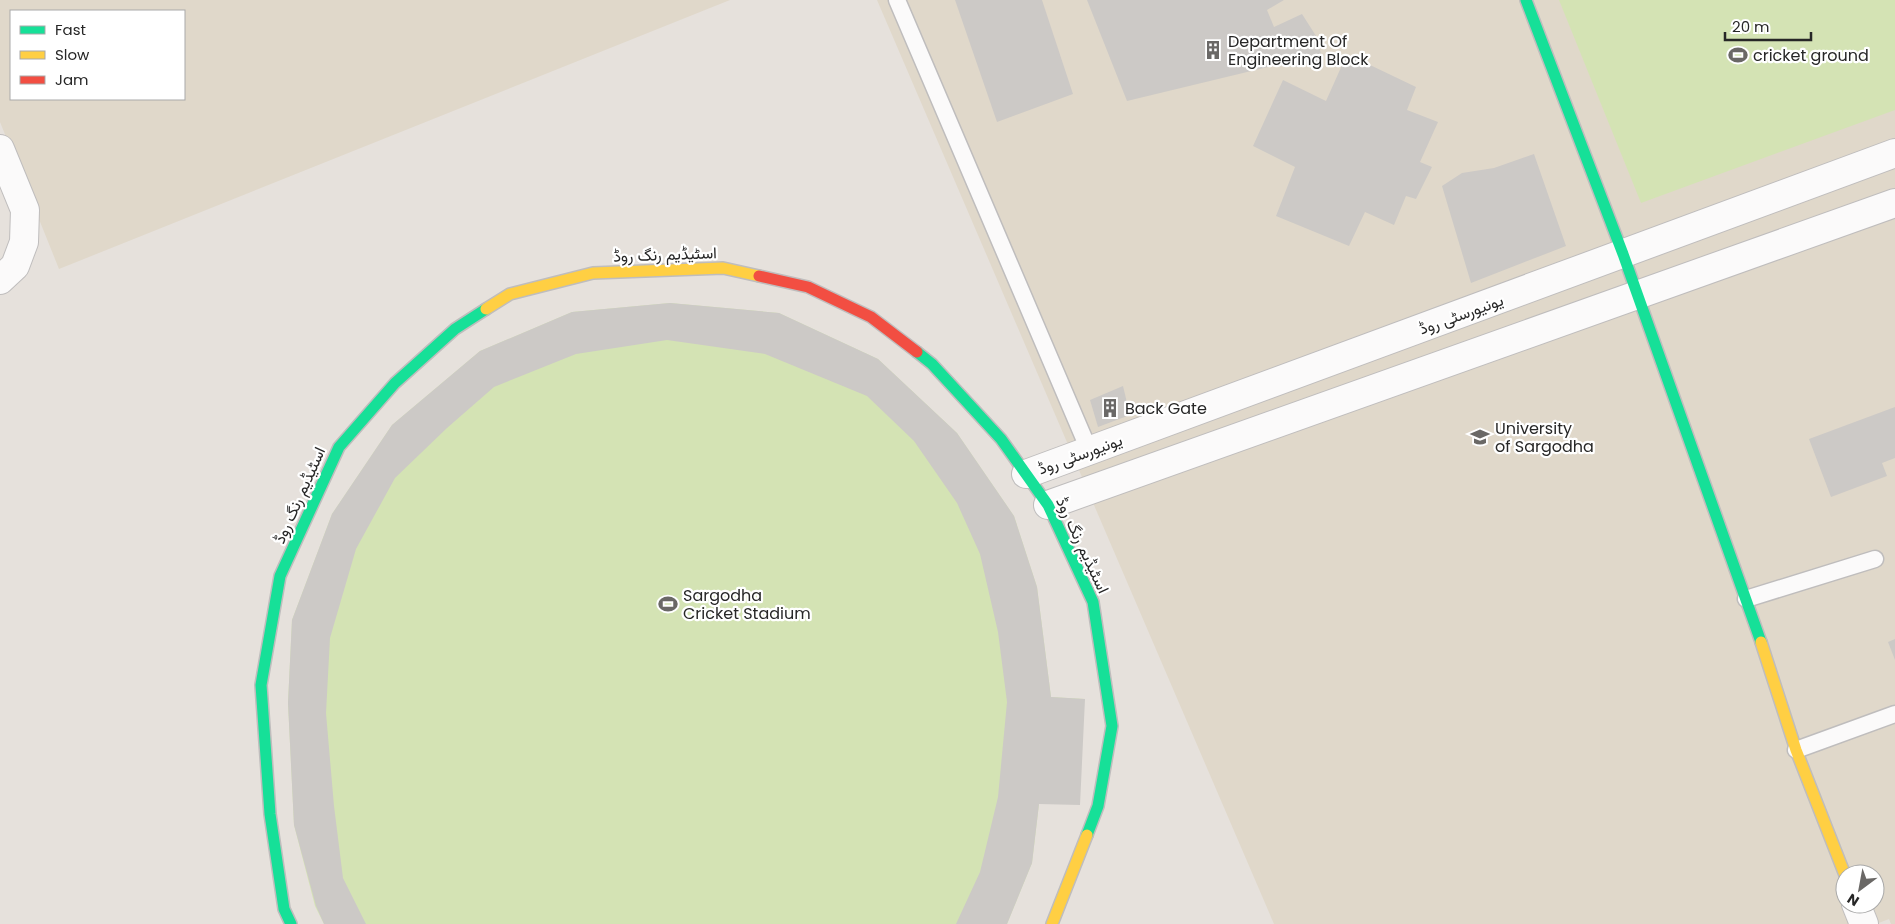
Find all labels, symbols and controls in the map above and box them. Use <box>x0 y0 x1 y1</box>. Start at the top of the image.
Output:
legend <box>10 10 185 100</box>
scale bar <box>1725 10 1811 42</box>
text: 20 m <box>1732 16 1770 37</box>
text: Fast <box>55 19 86 40</box>
place label: Department Of Engineering Block <box>1228 30 1369 71</box>
building icon: Department Of Engineering Block <box>1202 39 1224 61</box>
text: Slow <box>55 44 90 65</box>
sports icon: cricket ground <box>1727 44 1749 66</box>
place label: cricket ground <box>1753 44 1869 67</box>
text: Jam <box>55 69 89 90</box>
street label: اسٹیڈیم رنگ روڈ <box>613 241 717 268</box>
street label: یونیورسٹی روڈ <box>1416 289 1507 340</box>
building icon: Back Gate <box>1099 397 1121 419</box>
place label: Back Gate <box>1125 397 1207 420</box>
place label: University of Sargodha <box>1495 417 1594 458</box>
school or university icon: University of Sargodha <box>1469 426 1491 448</box>
street label: یونیورسٹی روڈ <box>1035 429 1126 480</box>
street label: اسٹیڈیم رنگ روڈ <box>268 443 331 547</box>
street label: اسٹیڈیم رنگ روڈ <box>1050 493 1115 597</box>
place label: Sargodha Cricket Stadium <box>683 584 811 625</box>
sports icon: Sargodha Cricket Stadium <box>657 593 679 615</box>
north arrow <box>1835 864 1885 914</box>
text: N <box>1843 889 1863 911</box>

